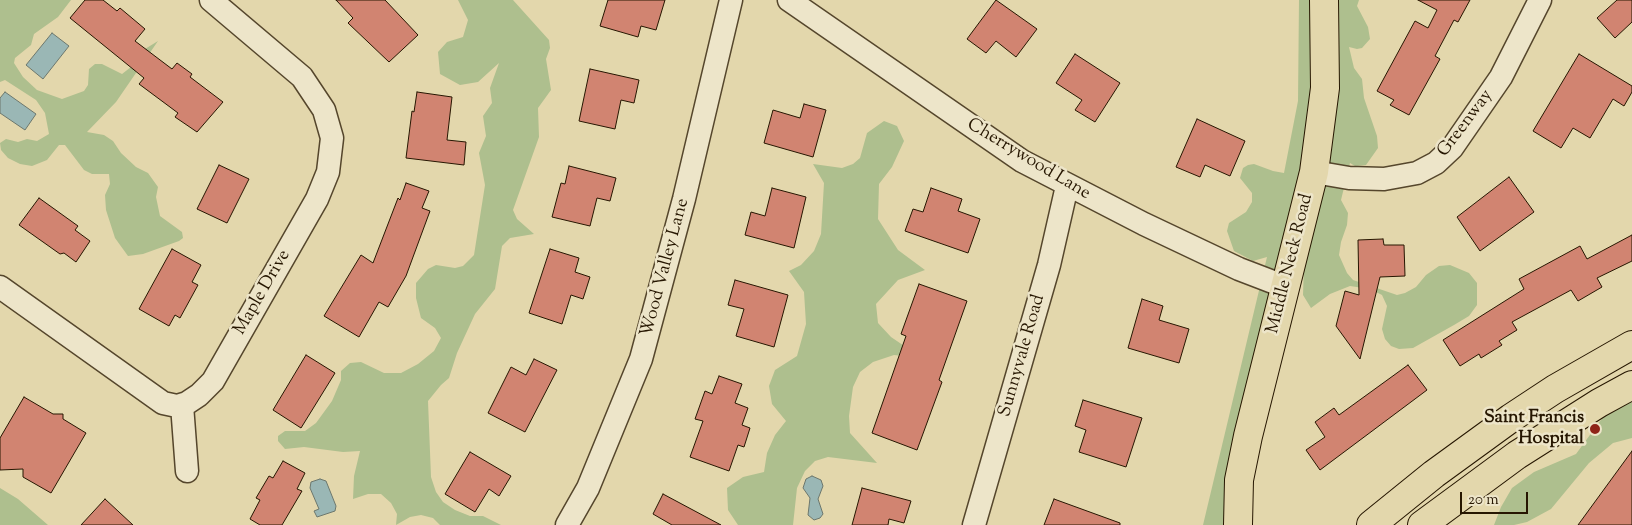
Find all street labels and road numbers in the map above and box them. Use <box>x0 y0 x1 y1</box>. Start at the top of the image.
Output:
street label: Greenway <box>1434 86 1498 162</box>
street label: Cherrywood Lane <box>962 115 1094 205</box>
street label: Middle Neck Road <box>1263 192 1319 336</box>
street label: Wood Valley Lane <box>637 196 695 340</box>
street label: Maple Drive <box>230 246 296 340</box>
street label: Sunnyvale Road <box>995 292 1051 420</box>

